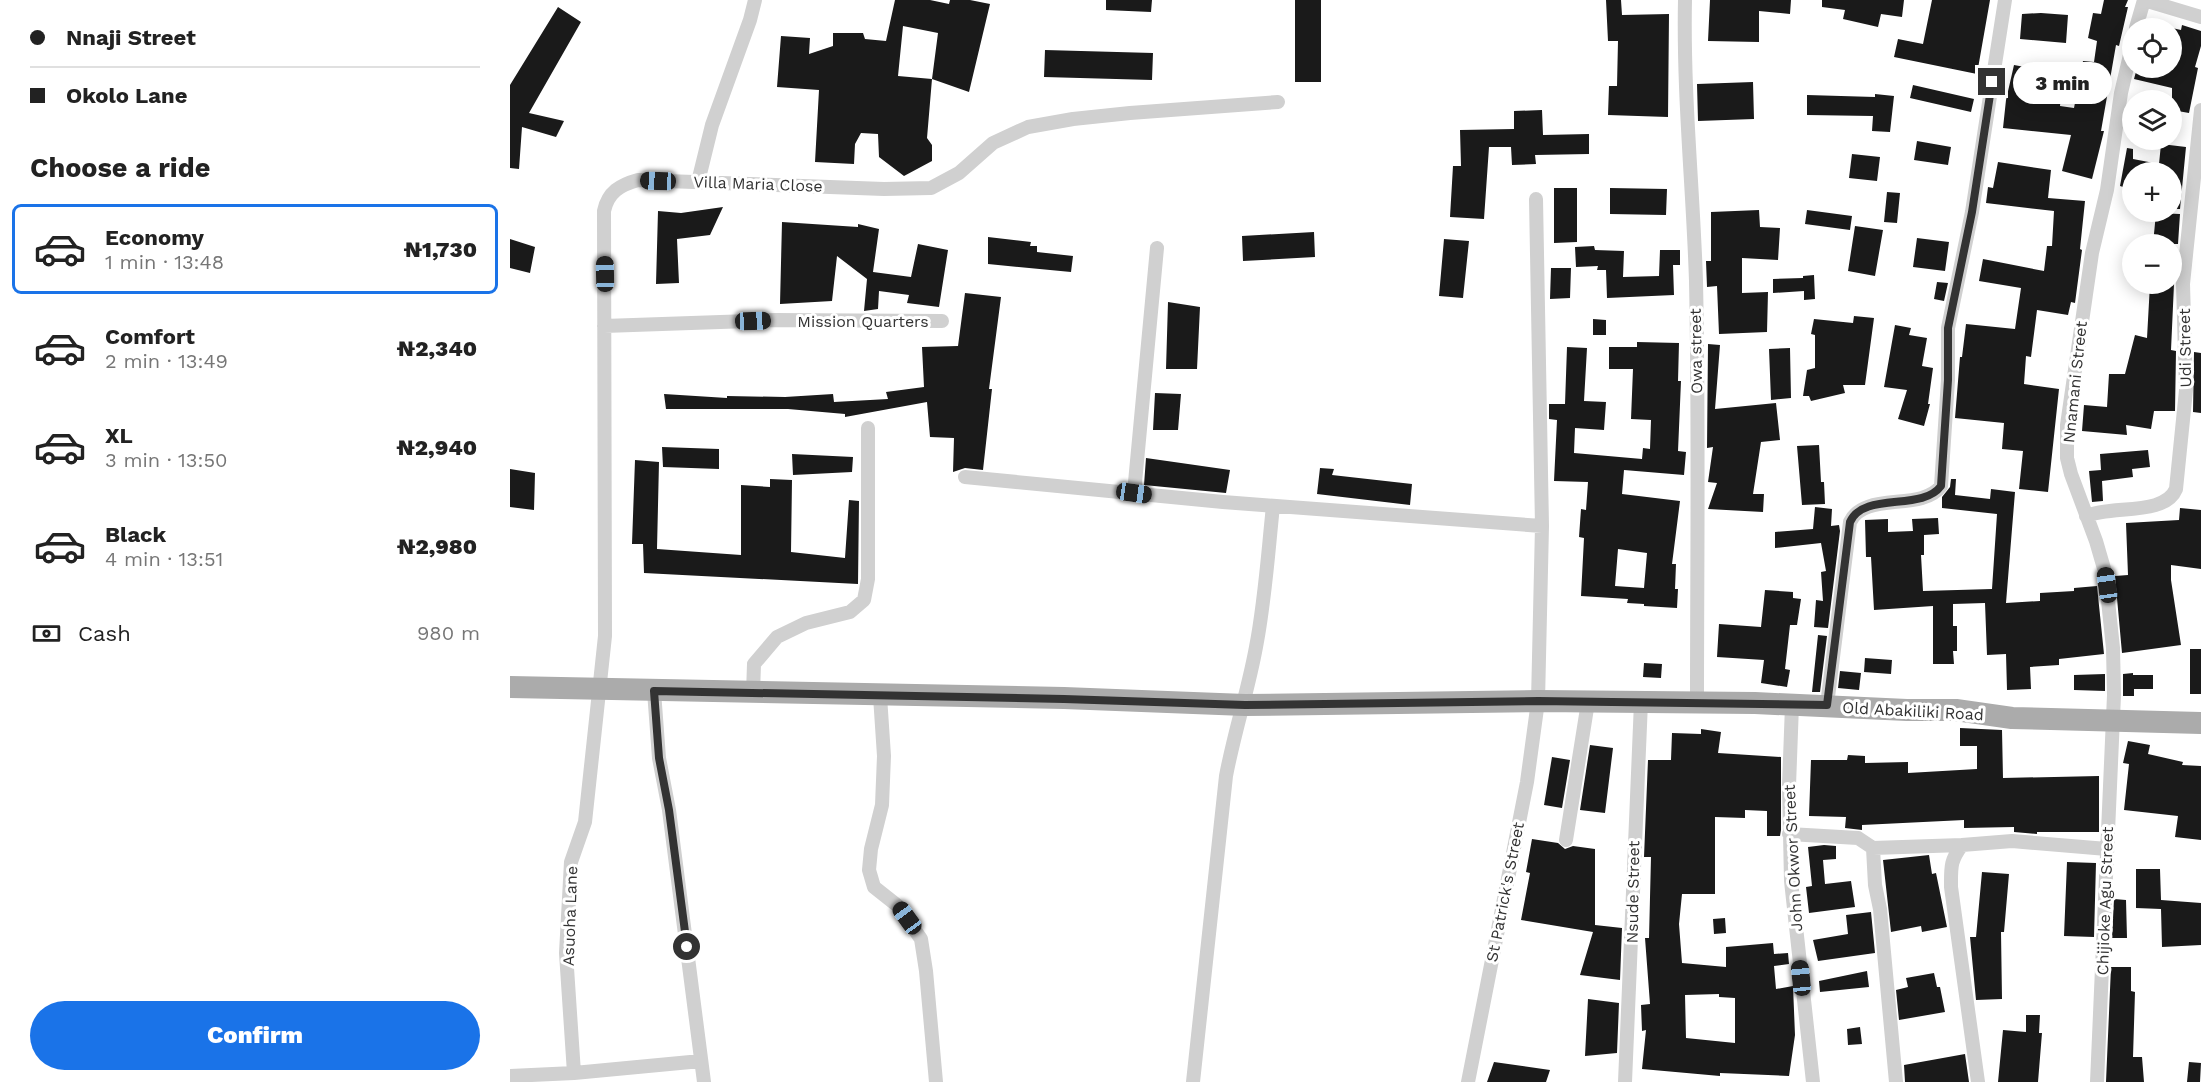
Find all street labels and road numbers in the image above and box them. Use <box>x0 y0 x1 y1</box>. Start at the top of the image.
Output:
street label: Villa Maria Close <box>693 172 823 196</box>
street label: Owa street <box>1686 308 1706 394</box>
street label: Udi Street <box>2175 308 2195 388</box>
street label: Mission Quarters <box>797 312 929 331</box>
street label: Nnamani Street <box>2059 320 2091 444</box>
street label: Old Abakiliki Road <box>1842 698 1984 724</box>
street label: John Okwor Street <box>1780 784 1806 932</box>
street label: St Patrick's Street <box>1482 820 1528 964</box>
street label: Chijioke Agu Street <box>2093 826 2117 976</box>
street label: Nsude Street <box>1623 840 1643 944</box>
street label: Asuoha Lane <box>559 866 581 966</box>

